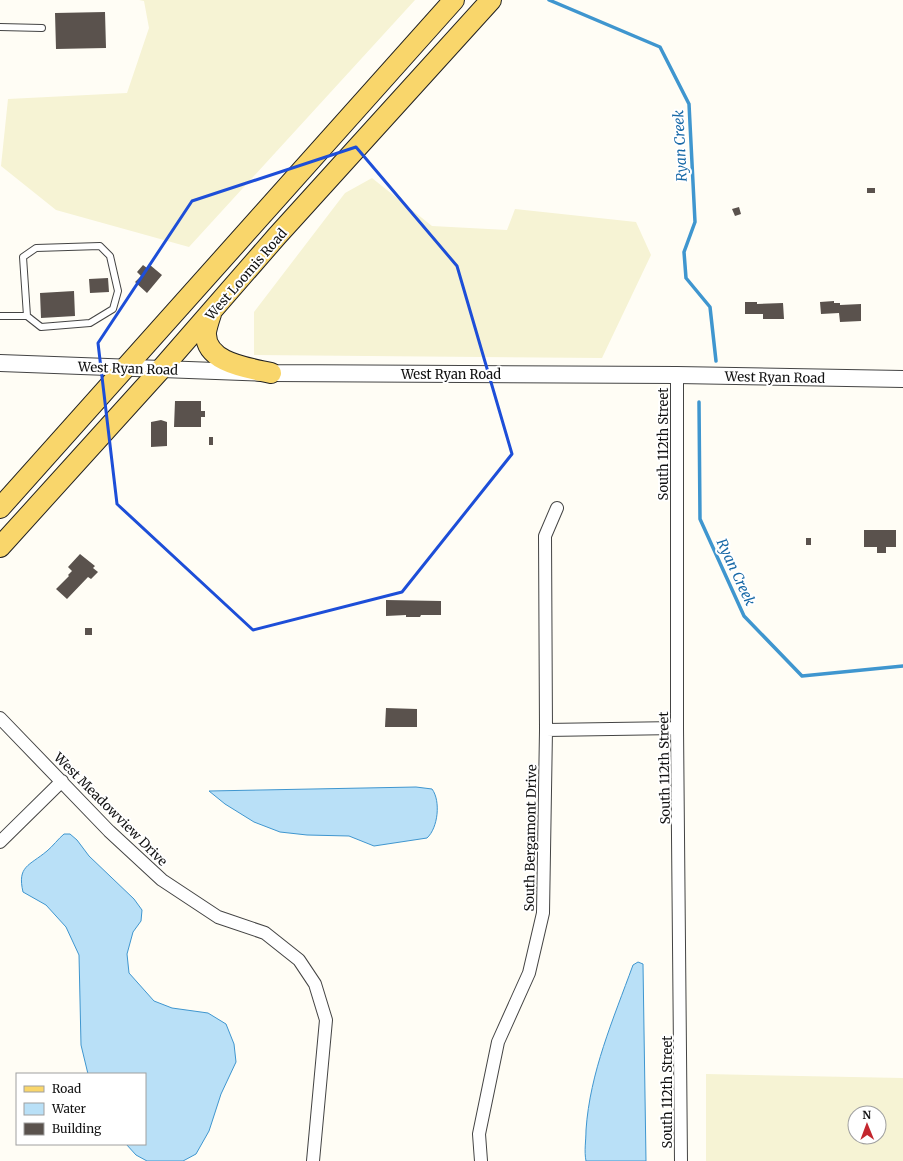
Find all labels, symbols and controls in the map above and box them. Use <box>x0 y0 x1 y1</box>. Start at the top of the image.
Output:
water label: Ryan Creek <box>669 109 691 182</box>
street label: West Loomis Road <box>201 225 291 324</box>
street label: West Ryan Road <box>77 358 179 379</box>
street label: West Ryan Road <box>400 366 501 383</box>
street label: West Ryan Road <box>724 368 825 387</box>
street label: South 112th Street <box>655 388 672 500</box>
water label: Ryan Creek <box>713 536 759 609</box>
street label: South 112th Street <box>655 711 674 825</box>
street label: West Meadowview Drive <box>50 748 171 870</box>
street label: South Bergamont Drive <box>521 764 540 912</box>
street label: South 112th Street <box>659 1036 676 1148</box>
legend <box>16 1073 146 1145</box>
text: Road <box>52 1081 81 1096</box>
text: Water <box>51 1101 87 1116</box>
north arrow <box>847 1105 887 1145</box>
text: N <box>862 1108 872 1122</box>
text: Building <box>52 1121 102 1136</box>

